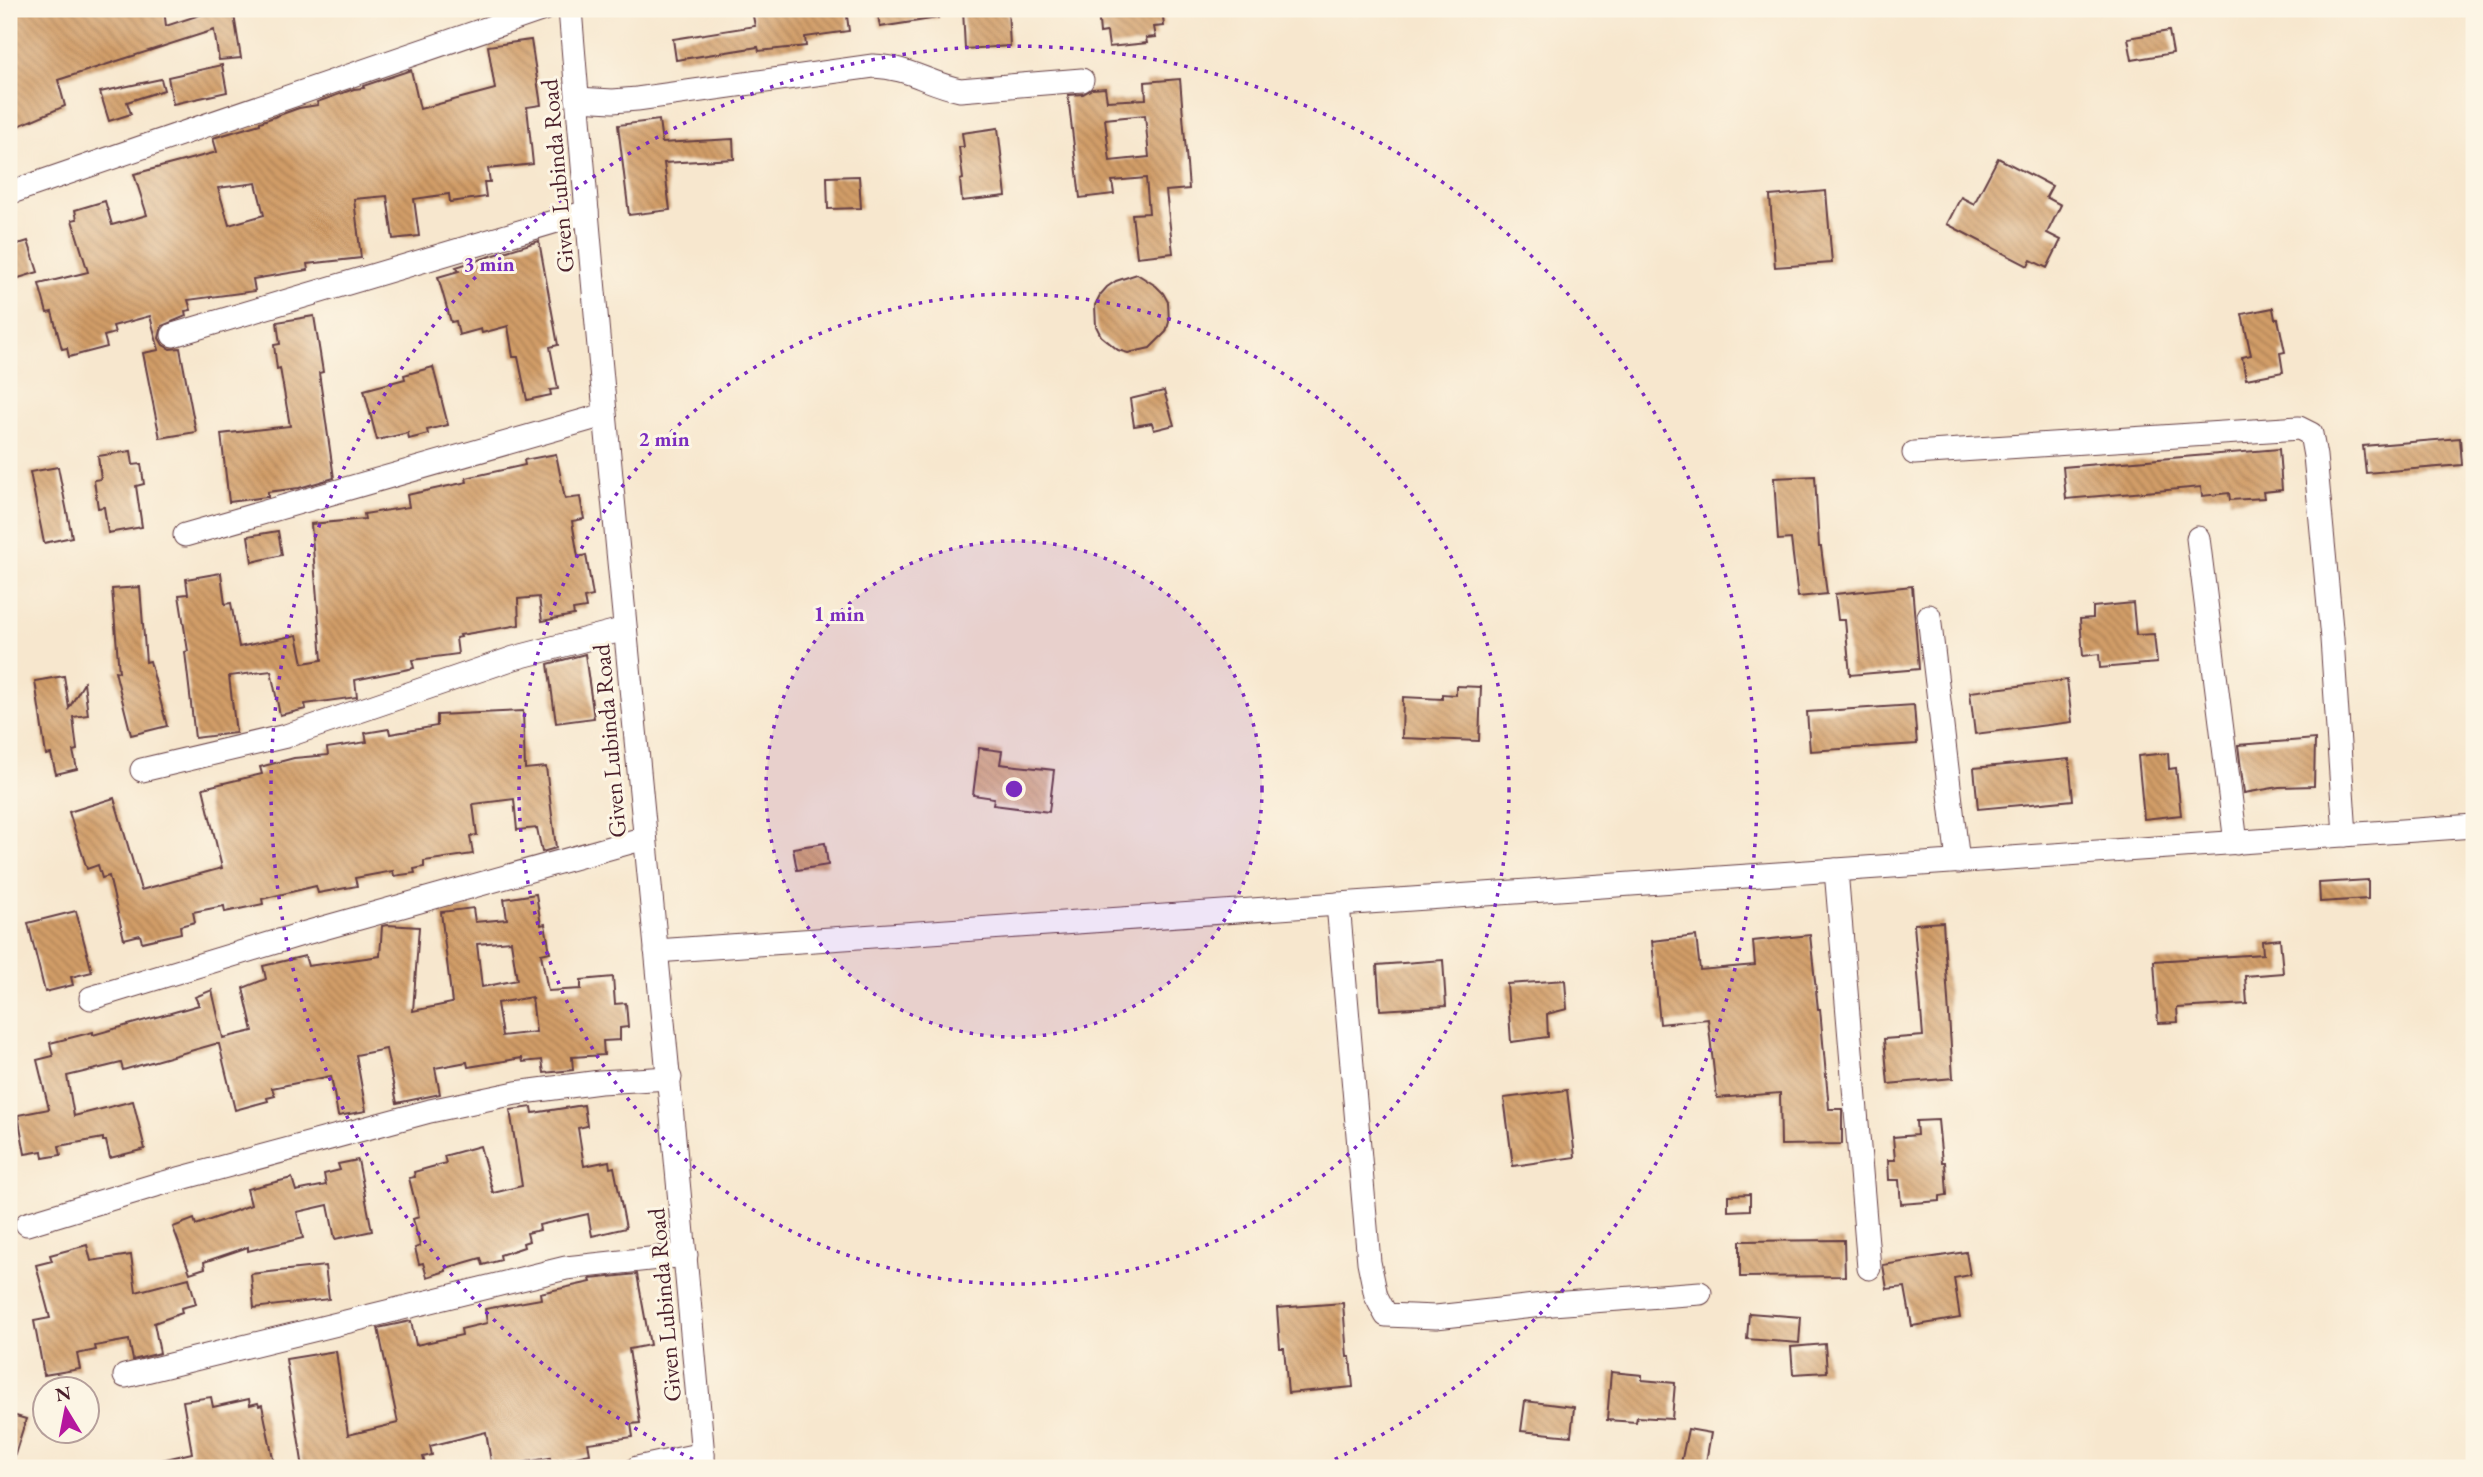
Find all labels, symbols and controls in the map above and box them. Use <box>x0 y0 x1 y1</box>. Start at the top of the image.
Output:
street label: Given Lubinda Road <box>533 77 581 274</box>
text: 3 min <box>463 250 515 277</box>
text: 2 min <box>638 425 690 452</box>
text: 1 min <box>813 600 865 627</box>
street label: Given Lubinda Road <box>585 642 633 839</box>
centre of rings <box>1002 777 1026 801</box>
street label: Given Lubinda Road <box>640 1206 688 1403</box>
north arrow <box>32 1376 102 1446</box>
text: N <box>53 1380 73 1407</box>

